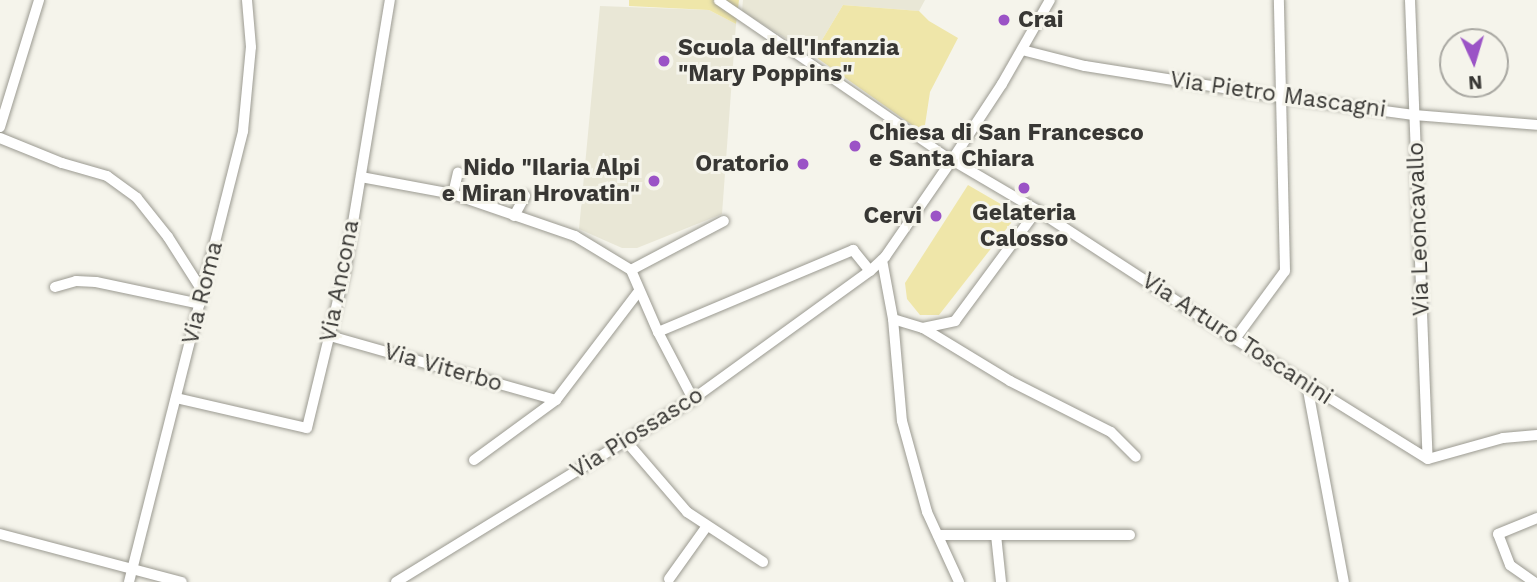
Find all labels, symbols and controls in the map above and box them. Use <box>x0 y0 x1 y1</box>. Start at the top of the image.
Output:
place label: Crai <box>1018 6 1063 34</box>
marker: Crai <box>996 12 1012 28</box>
north arrow <box>1439 28 1509 98</box>
place label: Scuola dell'Infanzia "Mary Poppins" <box>678 34 900 88</box>
marker: Scuola dell'Infanzia "Mary Poppins" <box>656 53 672 69</box>
street label: Via Pietro Mascagni <box>1168 66 1388 124</box>
text: N <box>1468 70 1483 94</box>
place label: Chiesa di San Francesco e Santa Chiara <box>869 119 1144 173</box>
marker: Chiesa di San Francesco e Santa Chiara <box>847 138 863 154</box>
street label: Via Leoncavallo <box>1402 141 1436 317</box>
place label: Oratorio <box>695 150 789 178</box>
place label: Nido "Ilaria Alpi e Miran Hrovatin" <box>442 154 640 208</box>
marker: Oratorio <box>795 156 811 172</box>
marker: Nido "Ilaria Alpi e Miran Hrovatin" <box>646 173 662 189</box>
marker: Gelateria Calosso <box>1016 180 1032 196</box>
place label: Gelateria Calosso <box>972 199 1076 253</box>
place label: Cervi <box>864 202 922 230</box>
marker: Cervi <box>928 208 944 224</box>
street label: Via Ancona <box>315 217 365 345</box>
street label: Via Roma <box>177 238 229 348</box>
street label: Via Arturo Toscanini <box>1135 266 1339 412</box>
street label: Via Viterbo <box>380 338 506 398</box>
street label: Via Piossasco <box>565 381 709 485</box>

